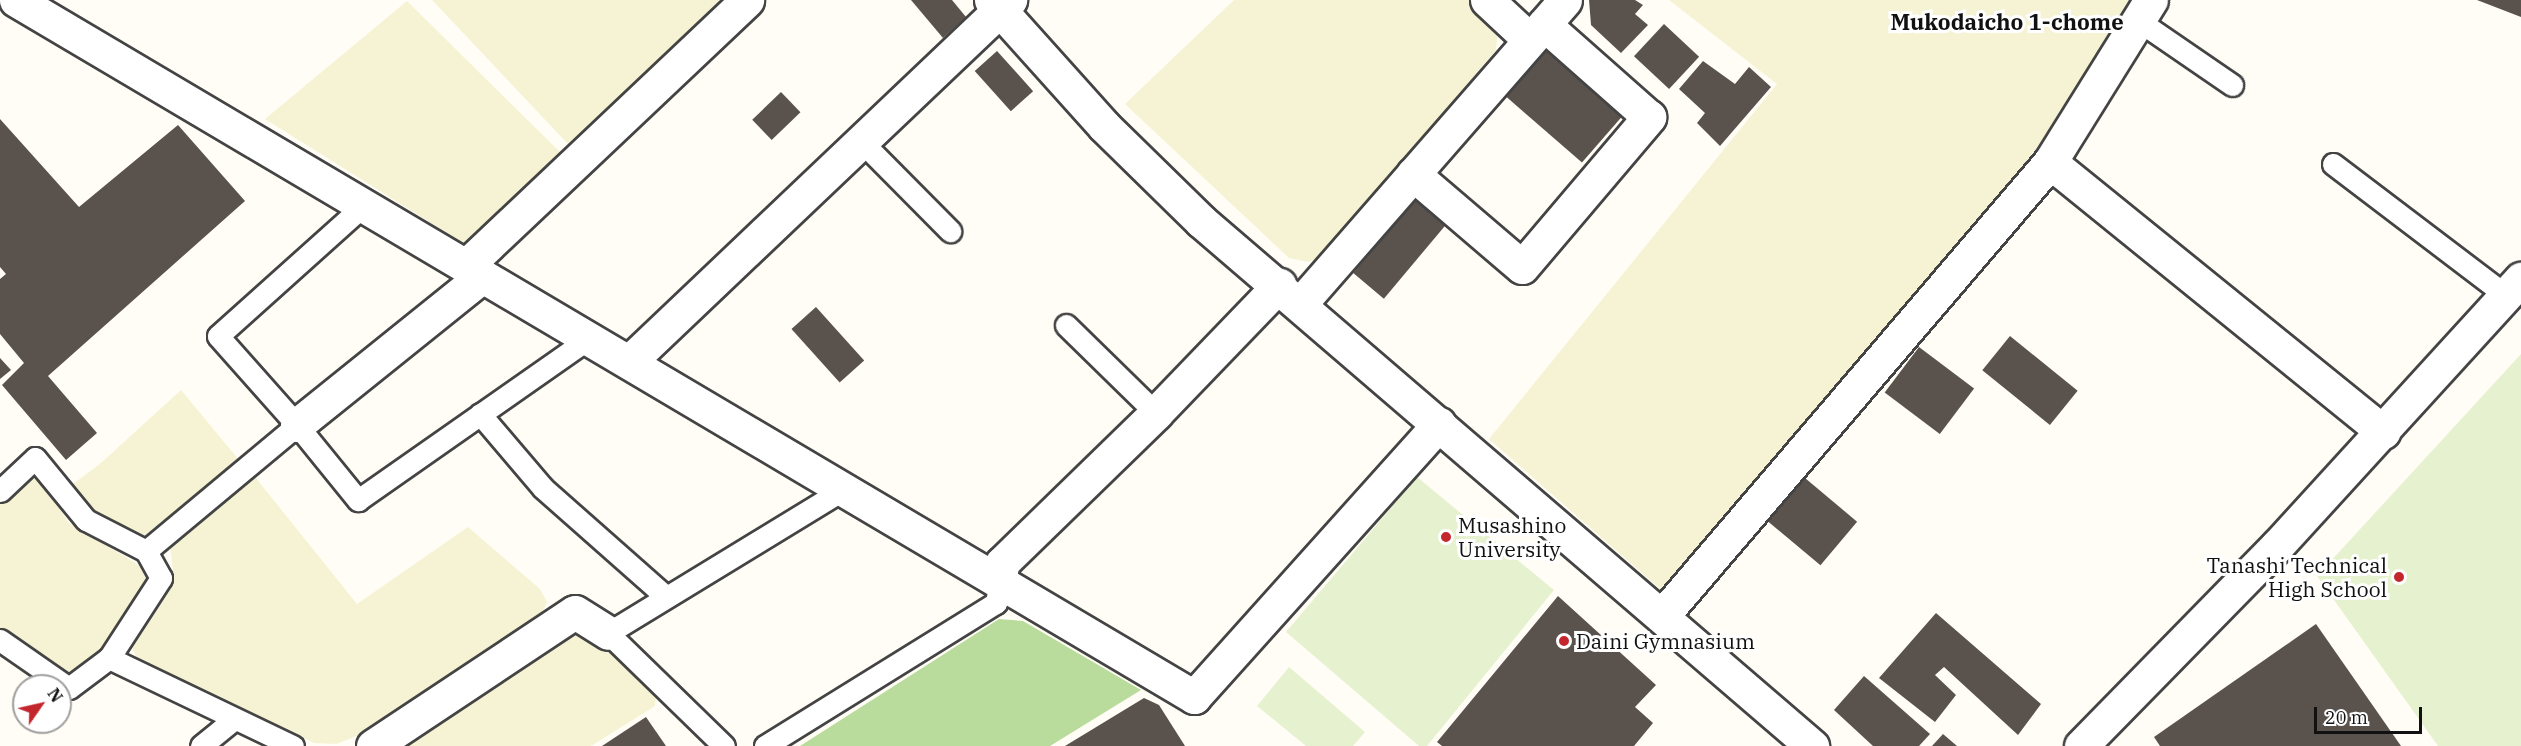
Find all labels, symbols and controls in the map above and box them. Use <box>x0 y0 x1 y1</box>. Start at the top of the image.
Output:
district label: Mukodaicho 1-chome <box>1890 9 2124 35</box>
place label: Musashino University <box>1458 512 1566 562</box>
marker: Musashino University <box>1439 530 1453 544</box>
place label: Tanashi Technical High School <box>2206 552 2387 602</box>
marker: Tanashi Technical High School <box>2392 570 2406 584</box>
place label: Daini Gymnasium <box>1576 628 1755 654</box>
marker: Daini Gymnasium <box>1557 634 1571 648</box>
north arrow <box>12 674 72 734</box>
text: N <box>43 684 67 706</box>
scale bar <box>2317 695 2425 733</box>
text: 20 m <box>2325 706 2368 729</box>

